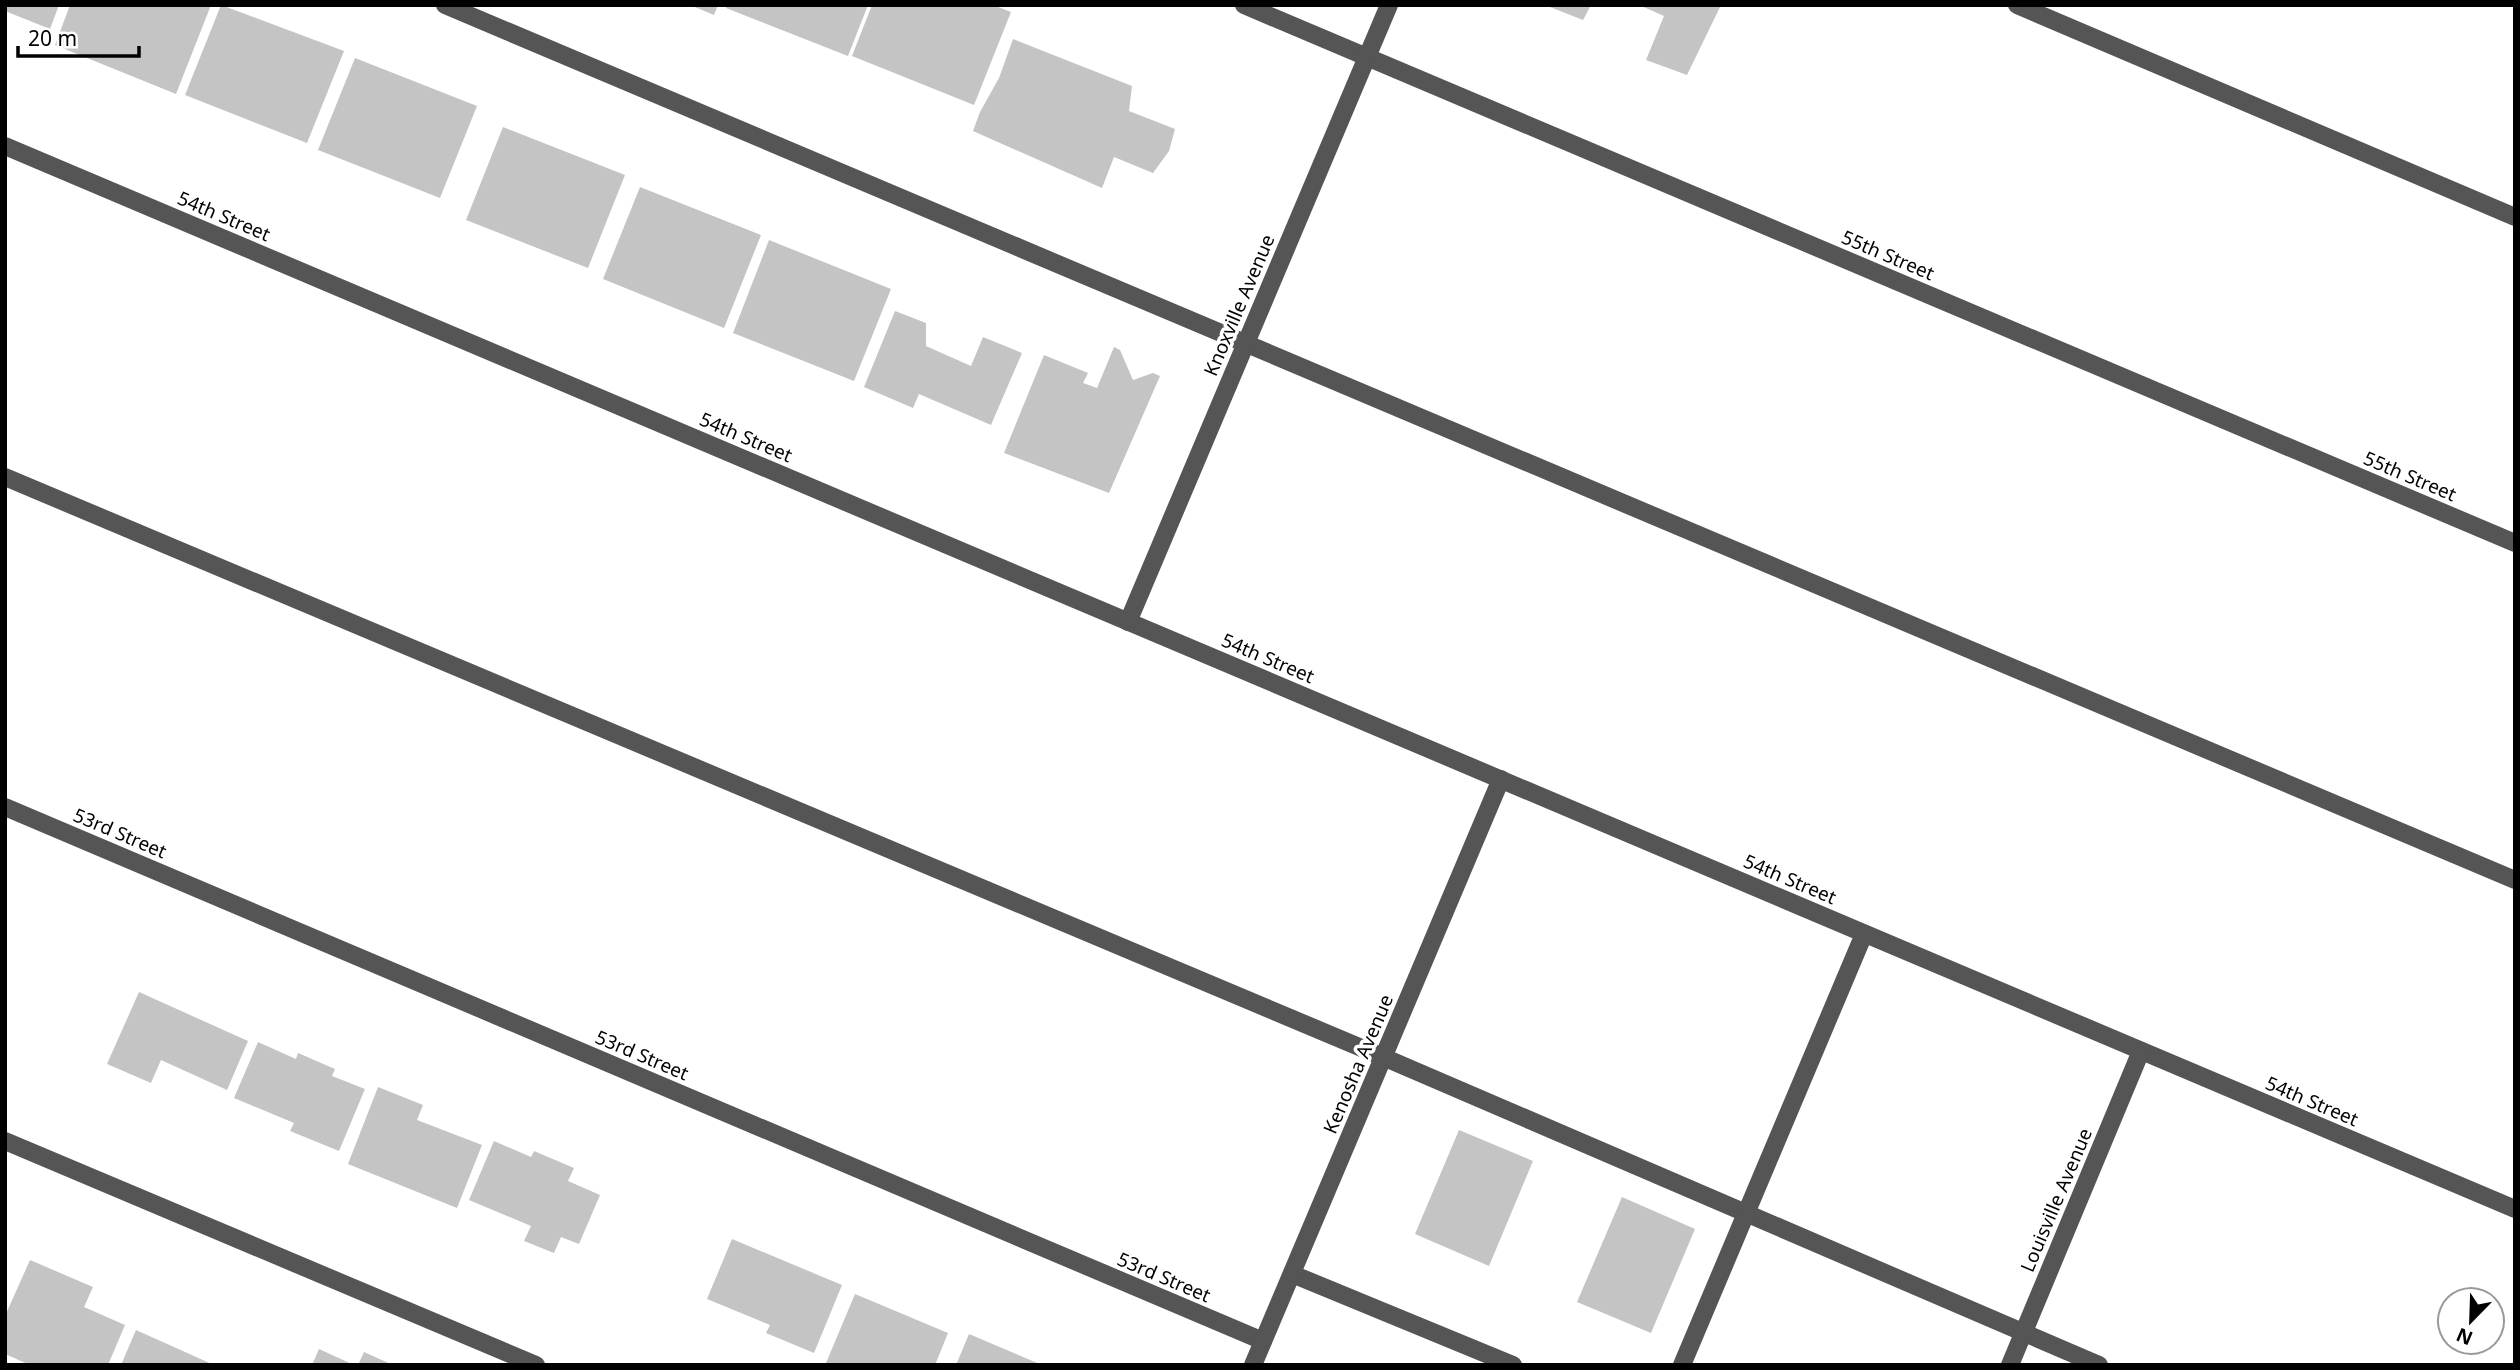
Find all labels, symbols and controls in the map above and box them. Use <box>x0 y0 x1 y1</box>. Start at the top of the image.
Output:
scale bar <box>18 14 138 58</box>
text: 20 m <box>28 24 77 52</box>
street label: 54th Street <box>174 185 274 247</box>
street label: 55th Street <box>1838 224 1938 286</box>
street label: Knoxville Avenue <box>1197 230 1281 380</box>
street label: 54th Street <box>696 406 796 468</box>
street label: 55th Street <box>2360 445 2460 507</box>
street label: 54th Street <box>1218 627 1318 689</box>
street label: 53rd Street <box>69 802 171 864</box>
street label: 54th Street <box>1740 848 1840 910</box>
street label: Kenosha Avenue <box>1317 990 1399 1138</box>
street label: 53rd Street <box>591 1024 693 1086</box>
street label: 54th Street <box>2262 1070 2362 1132</box>
street label: Louisville Avenue <box>2014 1124 2098 1276</box>
street label: 53rd Street <box>1113 1246 1215 1308</box>
north arrow <box>2436 1286 2506 1356</box>
text: N <box>2452 1322 2477 1352</box>

